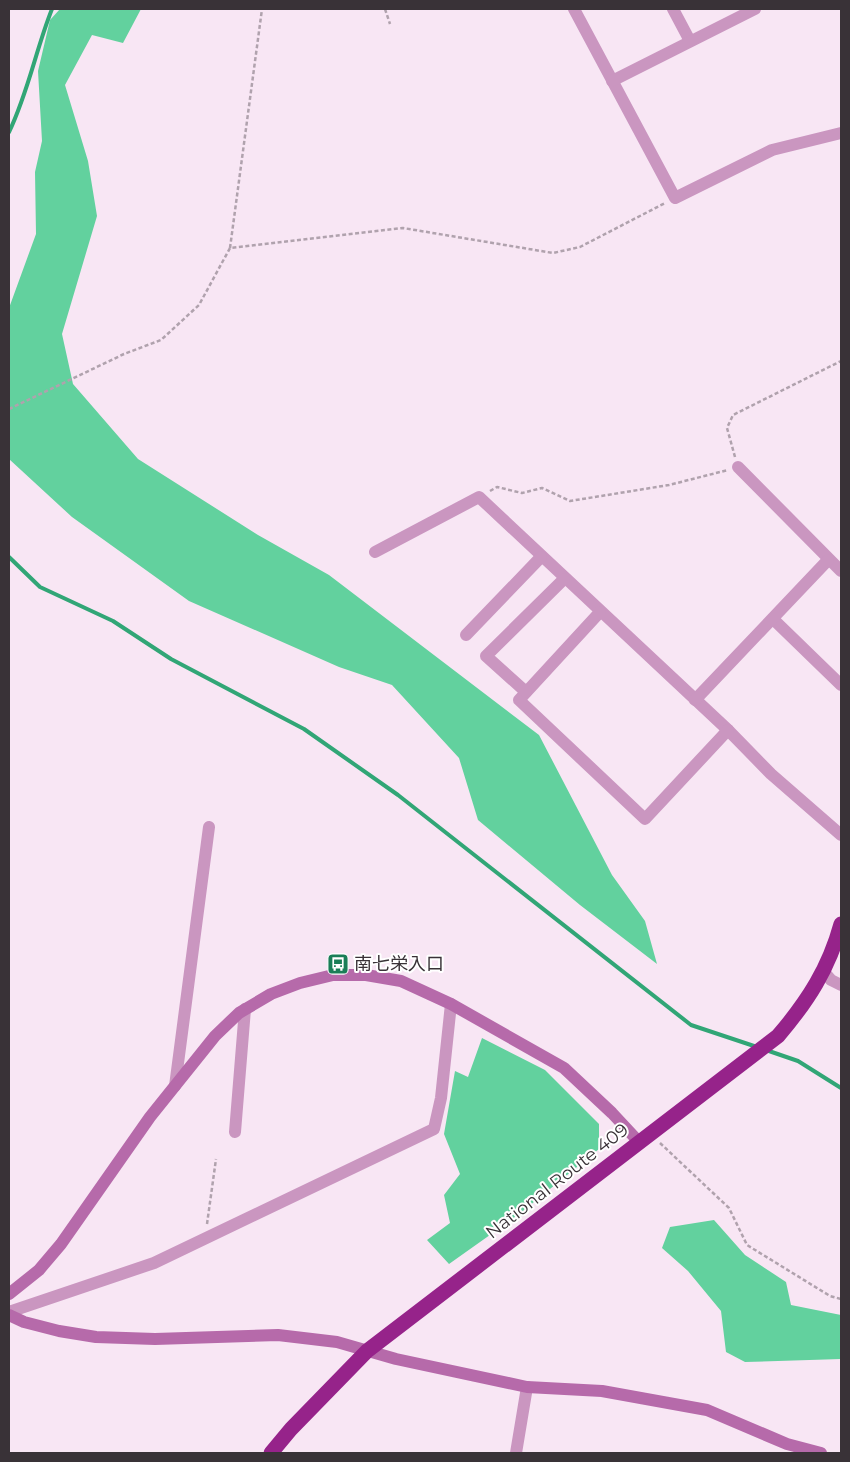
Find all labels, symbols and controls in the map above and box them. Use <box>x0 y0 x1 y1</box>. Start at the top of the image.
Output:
bus stop icon: 南七栄入口 <box>326 952 350 976</box>
place label: 南七栄入口 <box>354 953 444 975</box>
street label: National Route 409 <box>481 1119 633 1243</box>

